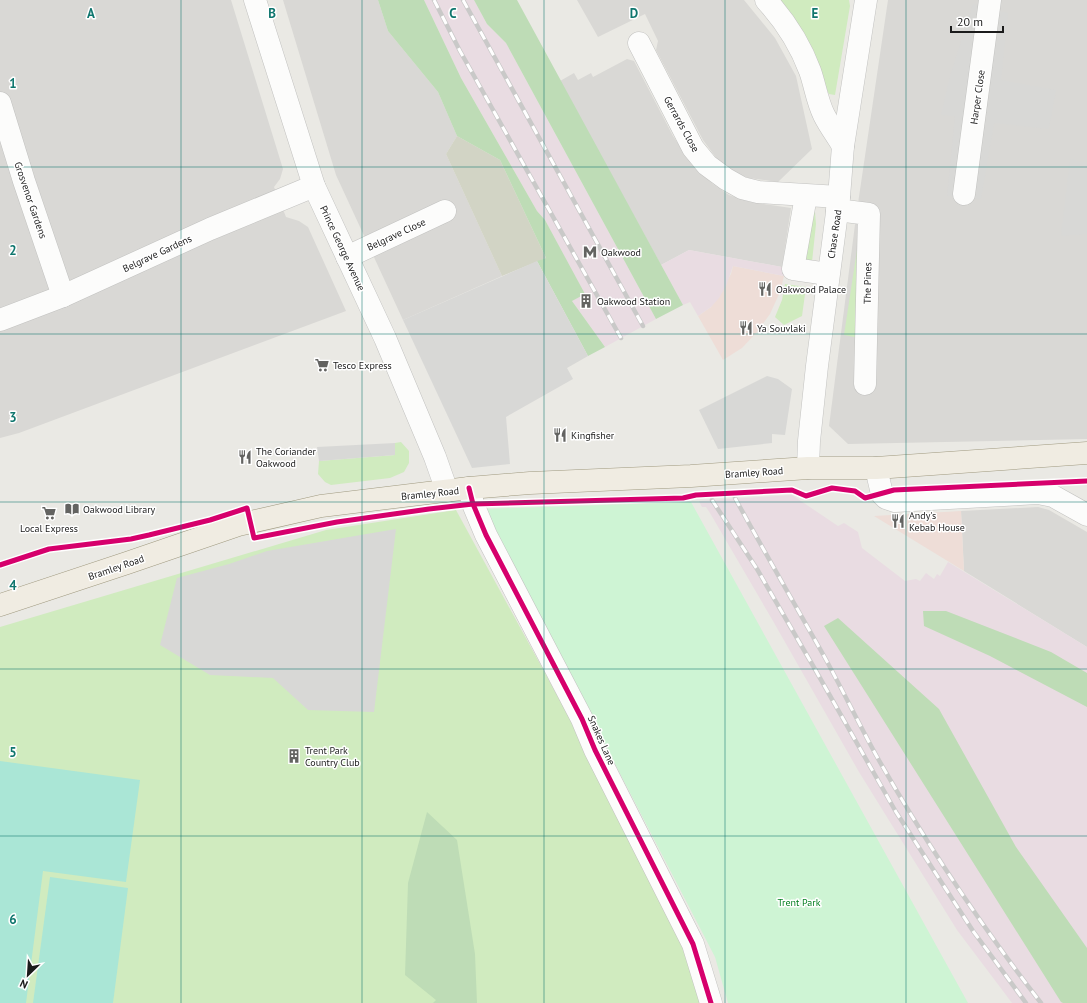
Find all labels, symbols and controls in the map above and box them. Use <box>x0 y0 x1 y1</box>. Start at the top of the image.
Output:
text: A <box>87 5 95 22</box>
text: B <box>268 5 276 22</box>
text: C <box>449 5 457 22</box>
text: D <box>630 5 638 22</box>
text: E <box>812 5 819 22</box>
scale bar <box>951 8 1003 34</box>
text: 20 m <box>957 14 983 29</box>
street label: Harper Close <box>967 69 988 125</box>
text: 1 <box>9 75 17 92</box>
street label: Gerrards Close <box>661 94 702 154</box>
street label: Grosvenor Gardens <box>11 160 50 240</box>
street label: Prince George Avenue <box>317 203 368 293</box>
street label: Chase Road <box>825 209 844 259</box>
street label: Belgrave Close <box>365 215 428 254</box>
street label: Belgrave Gardens <box>121 232 194 275</box>
text: 2 <box>9 242 17 259</box>
metro station icon: Oakwood <box>582 244 598 260</box>
place label: Oakwood <box>601 246 641 259</box>
street label: The Pines <box>861 262 874 304</box>
restaurant icon: Oakwood Palace <box>757 281 773 297</box>
place label: Oakwood Palace <box>776 283 846 296</box>
building icon: Oakwood Station <box>578 293 594 309</box>
place label: Oakwood Station <box>597 295 670 308</box>
restaurant icon: Ya Souvlaki <box>738 320 754 336</box>
place label: Ya Souvlaki <box>757 322 806 335</box>
supermarket icon: Tesco Express <box>314 357 330 373</box>
place label: Tesco Express <box>333 359 392 372</box>
text: 3 <box>9 409 17 426</box>
restaurant icon: Kingfisher <box>552 427 568 443</box>
place label: Kingfisher <box>571 429 615 442</box>
place label: The Coriander Oakwood <box>256 445 316 470</box>
restaurant icon: The Coriander Oakwood <box>237 449 253 465</box>
street label: Bramley Road <box>725 464 784 481</box>
street label: Bramley Road <box>400 484 460 503</box>
library icon: Oakwood Library <box>64 501 80 517</box>
place label: Oakwood Library <box>83 503 156 516</box>
supermarket icon: Local Express <box>41 505 57 521</box>
place label: Andy's Kebab House <box>909 509 965 534</box>
restaurant icon: Andy's Kebab House <box>890 513 906 529</box>
place label: Local Express <box>20 522 78 535</box>
street label: Bramley Road <box>87 552 146 583</box>
text: 4 <box>9 577 17 594</box>
street label: Snakes Lane <box>585 713 618 767</box>
text: 5 <box>9 744 17 761</box>
place label: Trent Park Country Club <box>305 744 360 769</box>
building icon: Trent Park Country Club <box>286 748 302 764</box>
park label: Trent Park <box>778 896 821 909</box>
text: 6 <box>9 911 17 928</box>
north arrow <box>8 955 48 995</box>
text: N <box>18 976 30 992</box>

